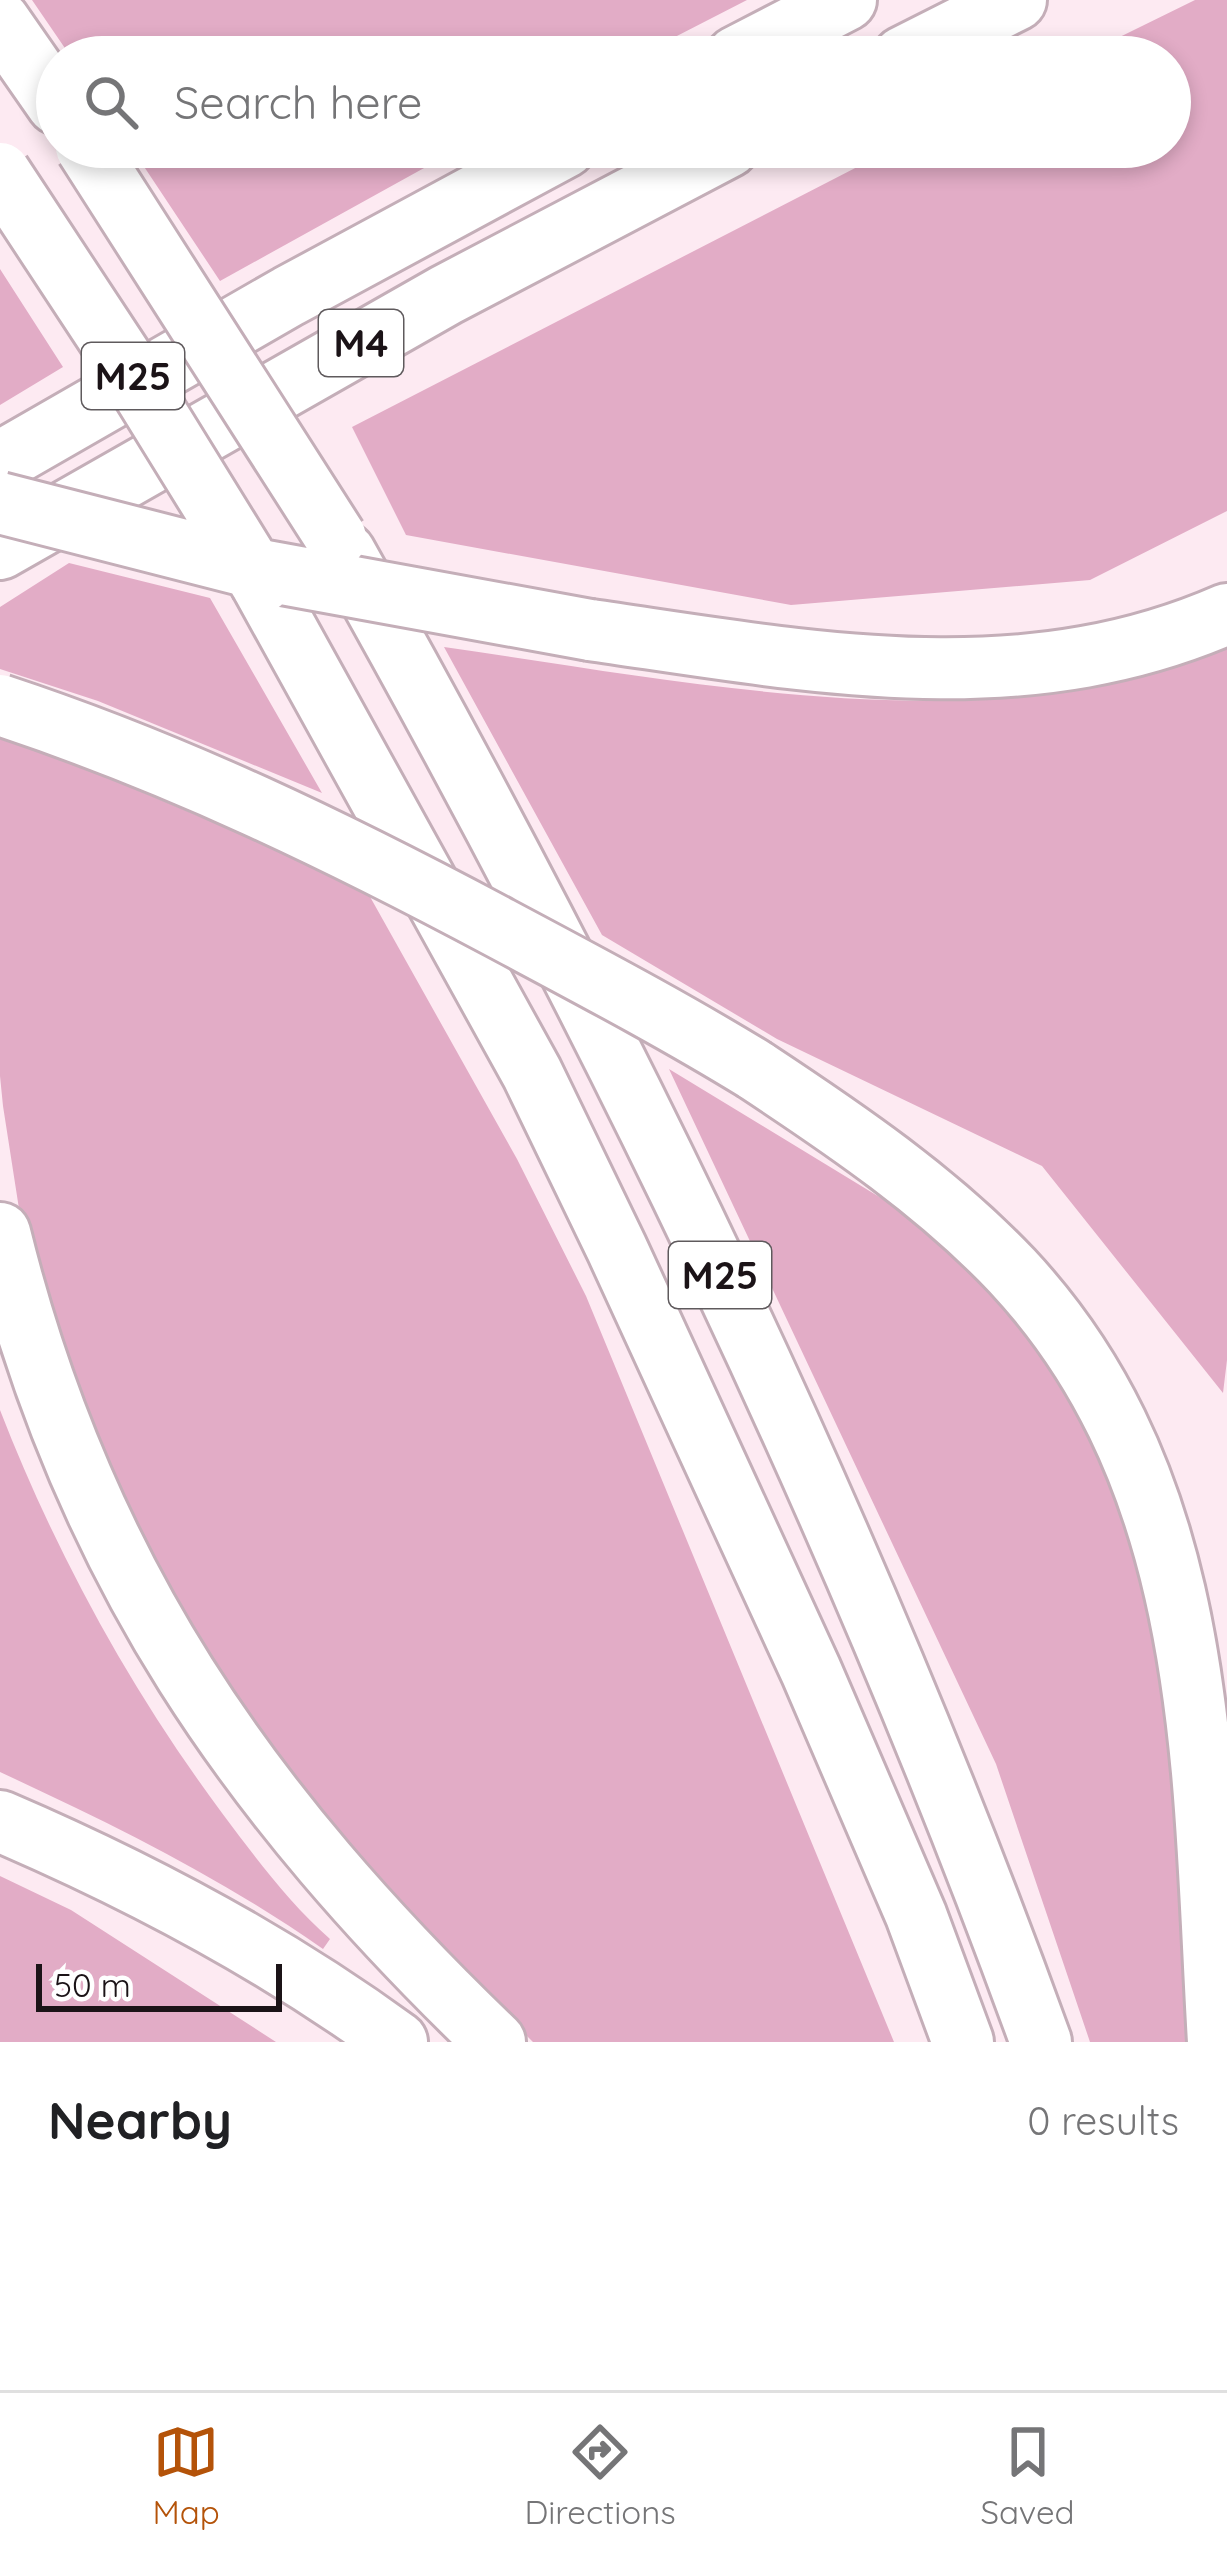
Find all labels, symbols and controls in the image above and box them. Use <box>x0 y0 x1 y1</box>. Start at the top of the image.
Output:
search box <box>36 36 1191 168</box>
icon: search <box>78 69 144 135</box>
text: Search here <box>174 74 422 130</box>
road number: M4 <box>319 310 403 376</box>
road number: M25 <box>82 343 184 409</box>
road number: M25 <box>669 1242 771 1308</box>
scale bar <box>36 1958 282 2011</box>
text: 50 m <box>54 1964 131 2005</box>
text: Nearby <box>48 2088 232 2152</box>
text: 0 results <box>1027 2096 1179 2145</box>
tab: Map <box>152 2419 220 2532</box>
tab: Directions <box>524 2419 676 2532</box>
tab: Saved <box>981 2419 1075 2532</box>

